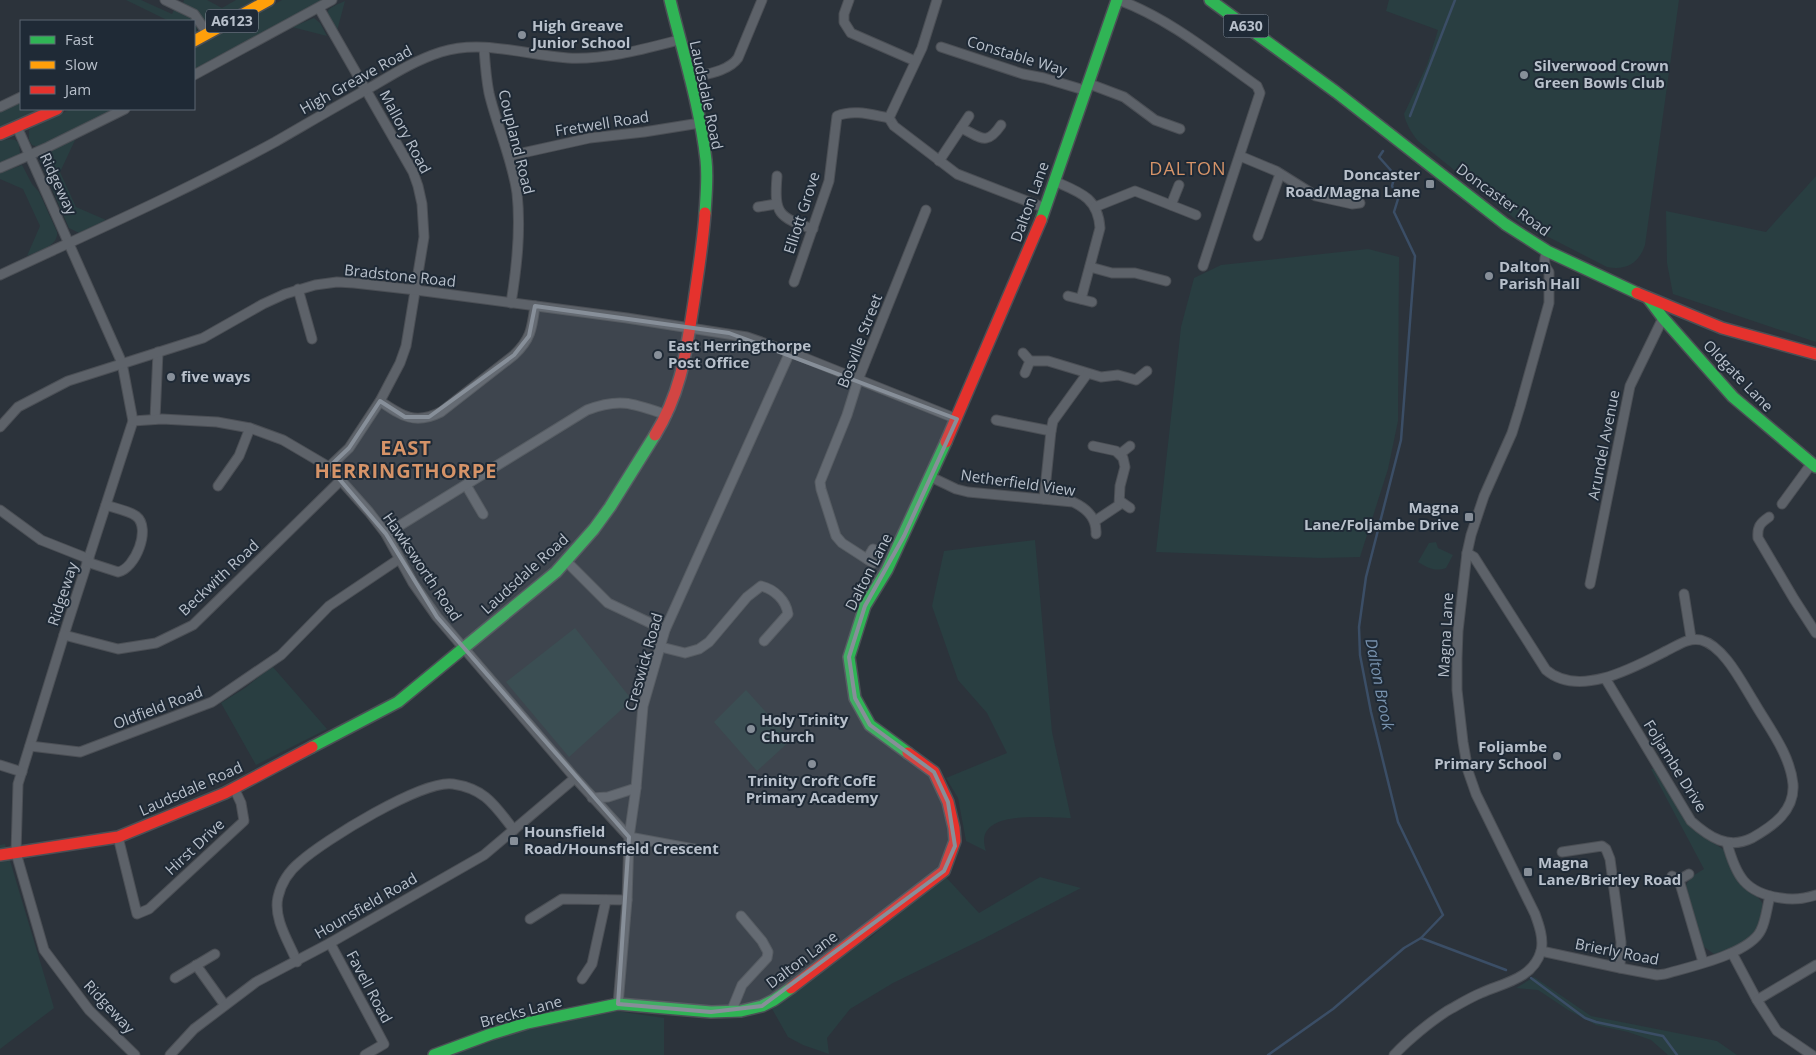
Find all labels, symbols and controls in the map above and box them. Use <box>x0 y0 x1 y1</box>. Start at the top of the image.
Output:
road number: A6123 <box>206 10 258 32</box>
place label: High Greave Junior School <box>530 15 630 52</box>
road number: A630 <box>1224 15 1268 38</box>
legend <box>20 20 195 110</box>
text: Fast <box>65 29 94 49</box>
marker: High Greave Junior School <box>516 29 528 41</box>
street label: Constable Way <box>965 30 1070 80</box>
street label: Laudsdale Road <box>686 38 728 151</box>
street label: High Greave Road <box>296 40 415 118</box>
text: Slow <box>65 54 98 74</box>
place label: Silverwood Crown Green Bowls Club <box>1534 55 1669 92</box>
marker: Silverwood Crown Green Bowls Club <box>1518 69 1530 81</box>
text: Jam <box>63 79 91 99</box>
street label: Mallory Road <box>376 86 436 177</box>
street label: Coupland Road <box>494 87 540 196</box>
street label: Fretwell Road <box>553 106 650 140</box>
street label: Ridgeway <box>36 149 82 218</box>
district label: DALTON <box>1149 156 1227 180</box>
street label: Doncaster Road <box>1453 158 1555 240</box>
street label: Dalton Lane <box>1005 159 1053 245</box>
place label: Doncaster Road/Magna Lane <box>1285 164 1420 201</box>
street label: Elliott Grove <box>778 169 824 256</box>
marker: Doncaster Road/Magna Lane <box>1424 178 1436 190</box>
place label: Dalton Parish Hall <box>1499 256 1580 293</box>
street label: Bradstone Road <box>343 259 457 291</box>
marker: Dalton Parish Hall <box>1483 270 1495 282</box>
street label: Bosville Street <box>832 291 886 390</box>
place label: East Herringthorpe Post Office <box>668 335 811 372</box>
street label: Oldgate Lane <box>1699 335 1778 416</box>
marker: East Herringthorpe Post Office <box>652 349 664 361</box>
place label: five ways <box>181 366 251 386</box>
marker: five ways <box>165 371 177 383</box>
street label: Arundel Avenue <box>1583 388 1623 501</box>
district label: EAST HERRINGTHORPE <box>314 434 498 484</box>
street label: Netherfield View <box>959 464 1077 500</box>
place label: Magna Lane/Foljambe Drive <box>1304 497 1459 534</box>
street label: Hawksworth Road <box>379 508 467 625</box>
marker: Magna Lane/Foljambe Drive <box>1463 511 1475 523</box>
street label: Laudsdale Road <box>476 529 572 618</box>
street label: Dalton Lane <box>840 529 896 614</box>
street label: Beckwith Road <box>174 535 263 620</box>
street label: Ridgeway <box>42 559 82 628</box>
street label: Magna Lane <box>1433 592 1457 678</box>
street label: Creswick Road <box>619 610 667 713</box>
water label: Dalton Brook <box>1360 636 1400 733</box>
street label: Oldfield Road <box>110 681 205 733</box>
place label: Holy Trinity Church <box>761 709 849 746</box>
street label: Foljambe Drive <box>1640 716 1712 815</box>
marker: Holy Trinity Church <box>745 723 757 735</box>
place label: Foljambe Primary School <box>1434 736 1547 773</box>
marker: Foljambe Primary School <box>1551 750 1563 762</box>
street label: Laudsdale Road <box>136 756 245 820</box>
marker: Trinity Croft CofE Primary Academy <box>806 758 818 770</box>
place label: Trinity Croft CofE Primary Academy <box>746 770 879 807</box>
street label: Hirst Drive <box>160 814 228 879</box>
place label: Hounsfield Road/Hounsfield Crescent <box>524 821 719 858</box>
marker: Hounsfield Road/Hounsfield Crescent <box>508 835 520 847</box>
place label: Magna Lane/Brierley Road <box>1538 852 1681 889</box>
marker: Magna Lane/Brierley Road <box>1522 866 1534 878</box>
street label: Hounsfield Road <box>310 868 421 943</box>
street label: Dalton Lane <box>762 926 841 993</box>
street label: Brierly Road <box>1573 933 1661 969</box>
street label: Favell Road <box>342 947 397 1026</box>
street label: Ridgeway <box>80 975 140 1038</box>
street label: Brecks Lane <box>478 990 564 1032</box>

